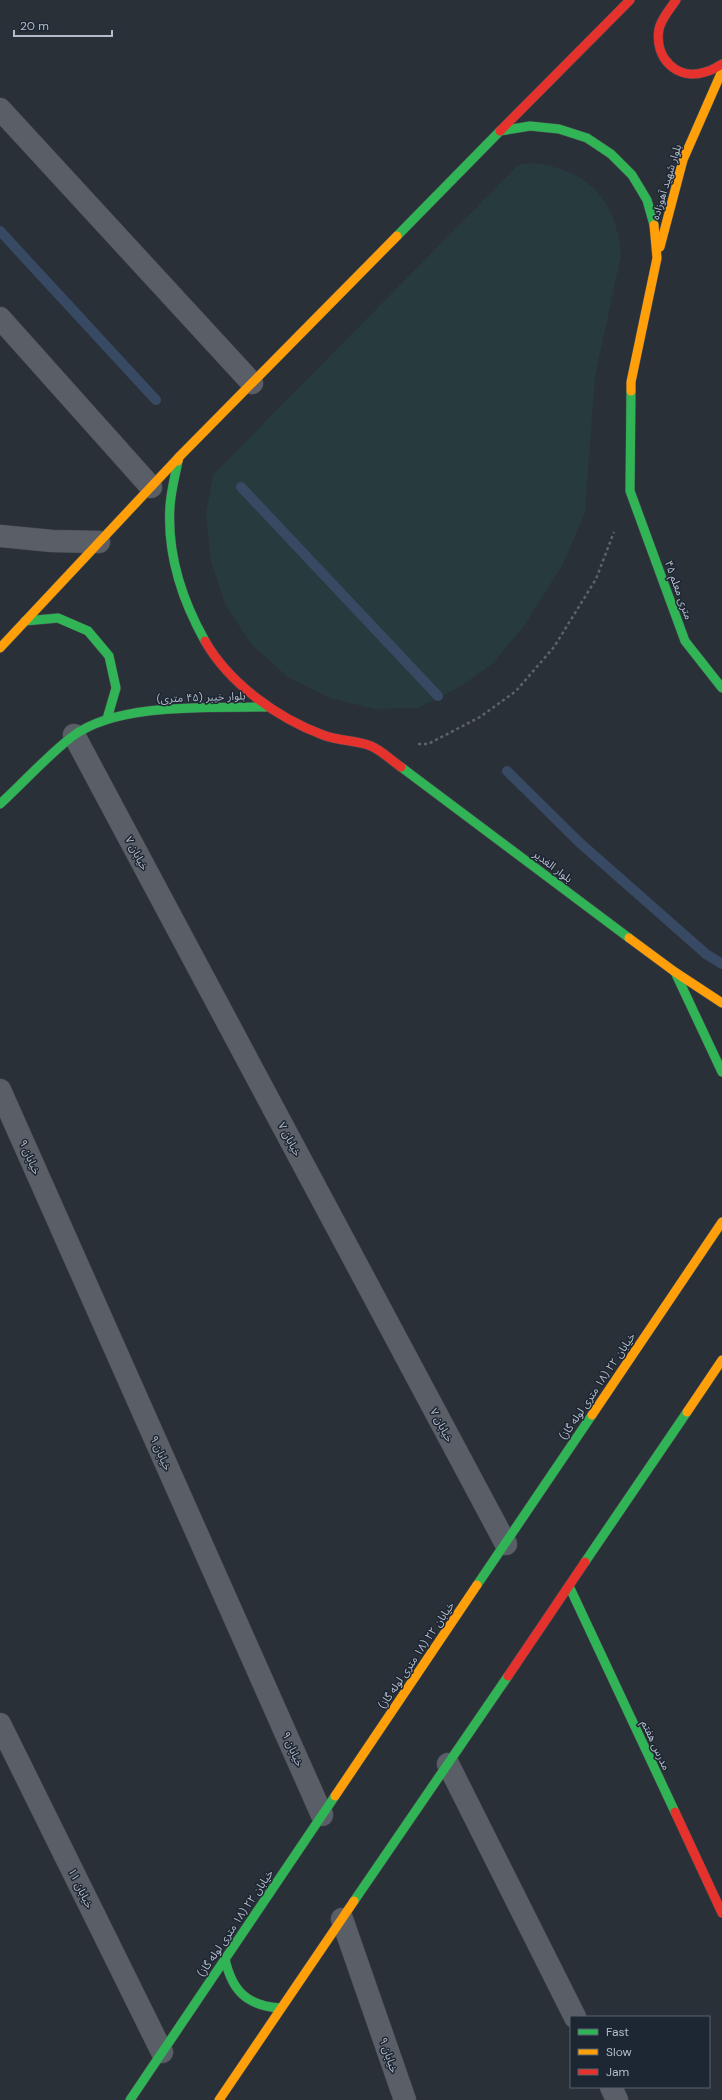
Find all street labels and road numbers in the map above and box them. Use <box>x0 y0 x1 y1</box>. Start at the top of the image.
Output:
street label: بلوار شهید آهوزاده <box>648 142 684 222</box>
street label: ۴۵ متری معلم <box>660 558 696 622</box>
street label: بلوار خیبر (۴۵ متری) <box>156 688 246 706</box>
street label: خیابان ۷ <box>122 834 152 873</box>
street label: بلوار الغدیر <box>530 846 576 885</box>
street label: خیابان ۷ <box>275 1120 305 1159</box>
street label: خیابان ۹ <box>16 1137 44 1177</box>
street label: خیابان ۲۲ (۱۸ متری لوله گاز) <box>556 1329 638 1442</box>
street label: خیابان ۷ <box>427 1406 457 1445</box>
street label: خیابان ۹ <box>147 1433 175 1473</box>
street label: خیابان ۲۲ (۱۸ متری لوله گاز) <box>375 1598 457 1711</box>
street label: مدرس هفتم <box>637 1718 674 1773</box>
street label: خیابان ۹ <box>279 1729 307 1769</box>
street label: خیابان ۱۱ <box>65 1866 97 1911</box>
street label: خیابان ۲۲ (۱۸ متری لوله گاز) <box>194 1866 276 1979</box>
street label: خیابان ۹ <box>376 2035 402 2075</box>

